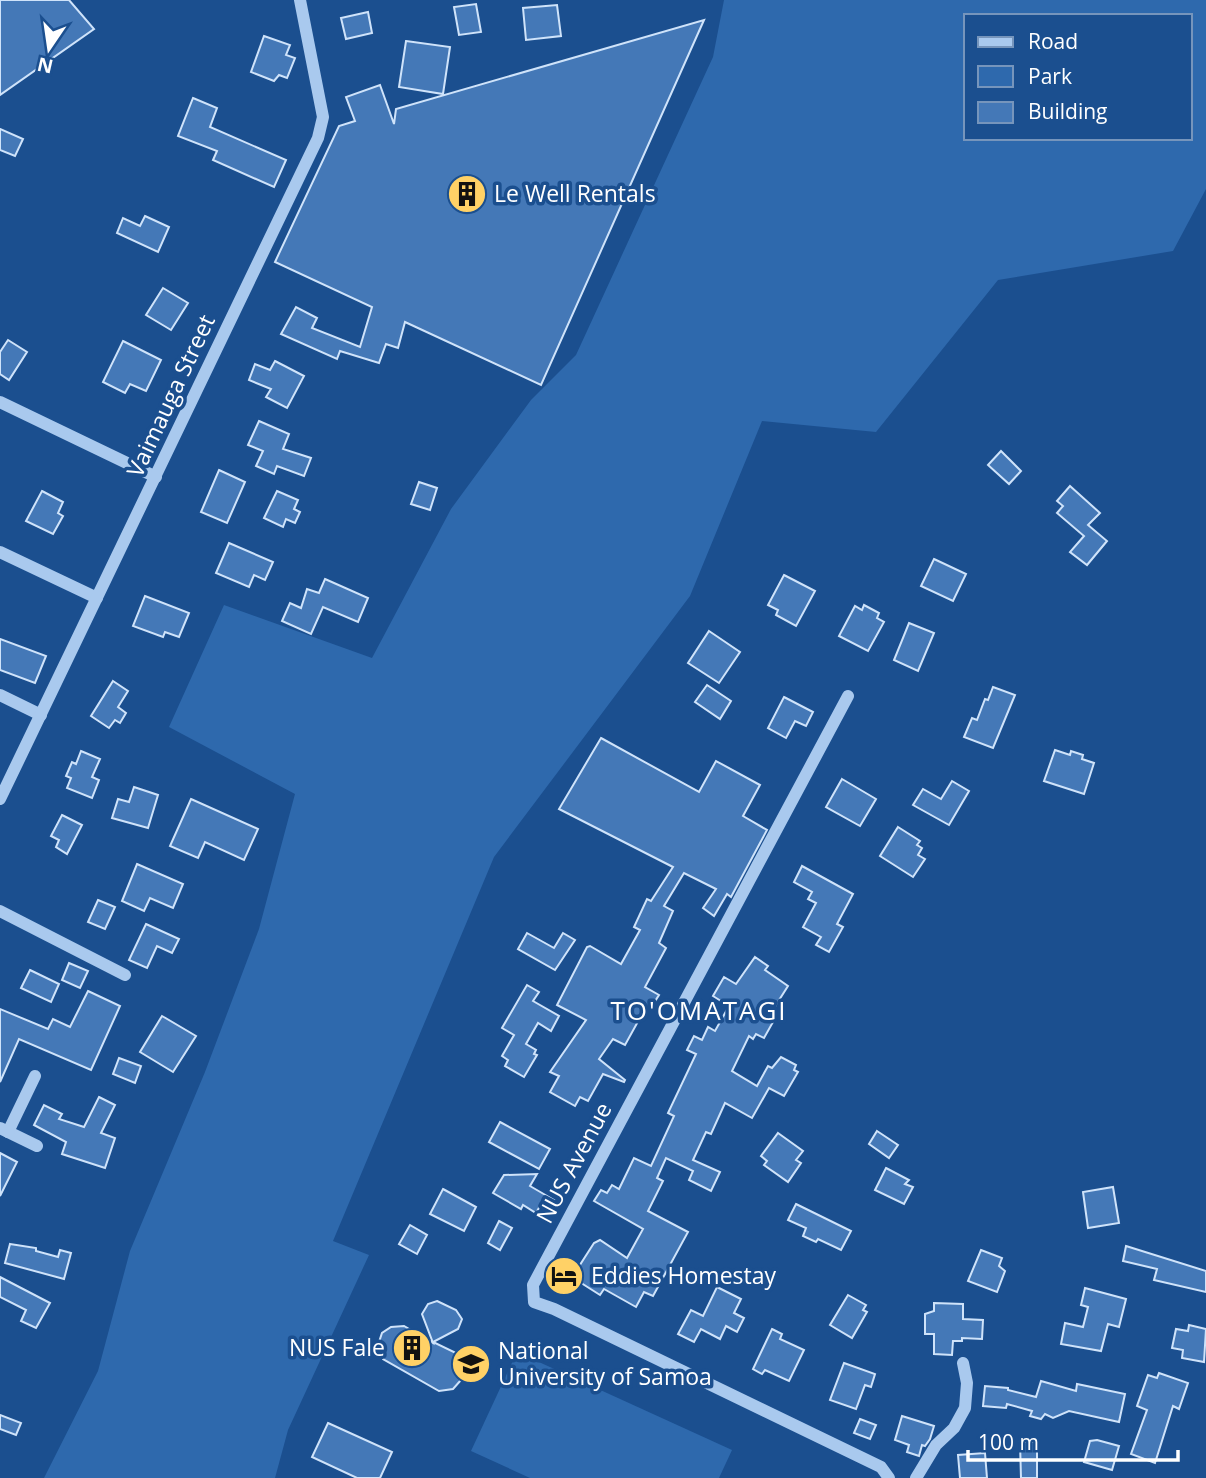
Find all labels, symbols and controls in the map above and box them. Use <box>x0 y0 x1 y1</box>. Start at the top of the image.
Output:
north arrow <box>14 14 84 84</box>
legend <box>964 14 1192 140</box>
text: Road <box>1028 27 1078 55</box>
text: N <box>35 51 56 80</box>
text: Park <box>1028 62 1072 90</box>
text: Building <box>1028 97 1107 125</box>
building icon: Le Well Rentals <box>446 173 488 215</box>
place label: Le Well Rentals <box>494 177 656 209</box>
street label: Vaimauga Street <box>118 309 222 482</box>
district label: TO'OMATAGI <box>610 992 788 1028</box>
street label: NUS Avenue <box>528 1096 618 1229</box>
hotel icon: Eddies Homestay <box>543 1255 585 1297</box>
place label: Eddies Homestay <box>591 1259 777 1291</box>
building icon: NUS Fale <box>391 1327 433 1369</box>
place label: NUS Fale <box>289 1331 385 1363</box>
place label: National University of Samoa <box>498 1334 712 1392</box>
school or university icon: National University of Samoa <box>450 1343 492 1385</box>
scale bar <box>968 1418 1178 1462</box>
text: 100 m <box>978 1428 1039 1456</box>

